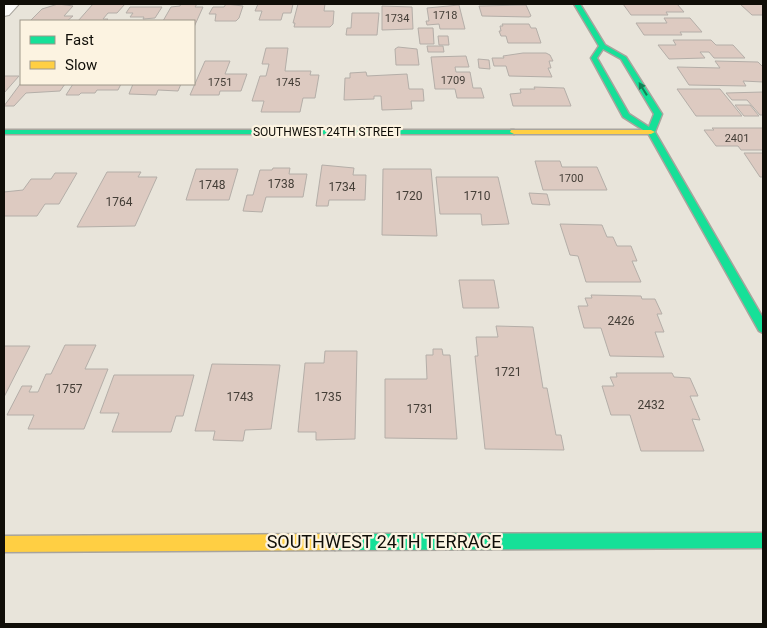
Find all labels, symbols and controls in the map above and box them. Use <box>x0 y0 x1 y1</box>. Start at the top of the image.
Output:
house number: 1718 <box>433 9 457 22</box>
house number: 1734 <box>385 12 409 25</box>
legend <box>20 20 195 85</box>
text: Fast <box>65 31 94 49</box>
text: Slow <box>65 56 97 74</box>
house number: 1709 <box>441 74 465 87</box>
house number: 1751 <box>208 76 232 89</box>
house number: 1745 <box>276 76 300 89</box>
one-way arrow <box>638 82 647 95</box>
street label: SOUTHWEST 24TH STREET <box>253 125 401 139</box>
house number: 2401 <box>725 132 749 145</box>
house number: 1700 <box>559 172 583 185</box>
house number: 1738 <box>268 177 295 191</box>
house number: 1748 <box>199 178 226 192</box>
house number: 1734 <box>329 180 356 194</box>
house number: 1720 <box>396 189 423 203</box>
house number: 1710 <box>464 189 491 203</box>
house number: 1764 <box>106 195 133 209</box>
house number: 2426 <box>608 314 635 328</box>
house number: 1721 <box>495 365 521 379</box>
house number: 1757 <box>56 382 83 396</box>
house number: 1743 <box>227 390 253 404</box>
house number: 1735 <box>315 390 342 404</box>
house number: 2432 <box>638 398 665 412</box>
house number: 1731 <box>407 402 433 416</box>
street label: SOUTHWEST 24TH TERRACE <box>267 531 501 552</box>

